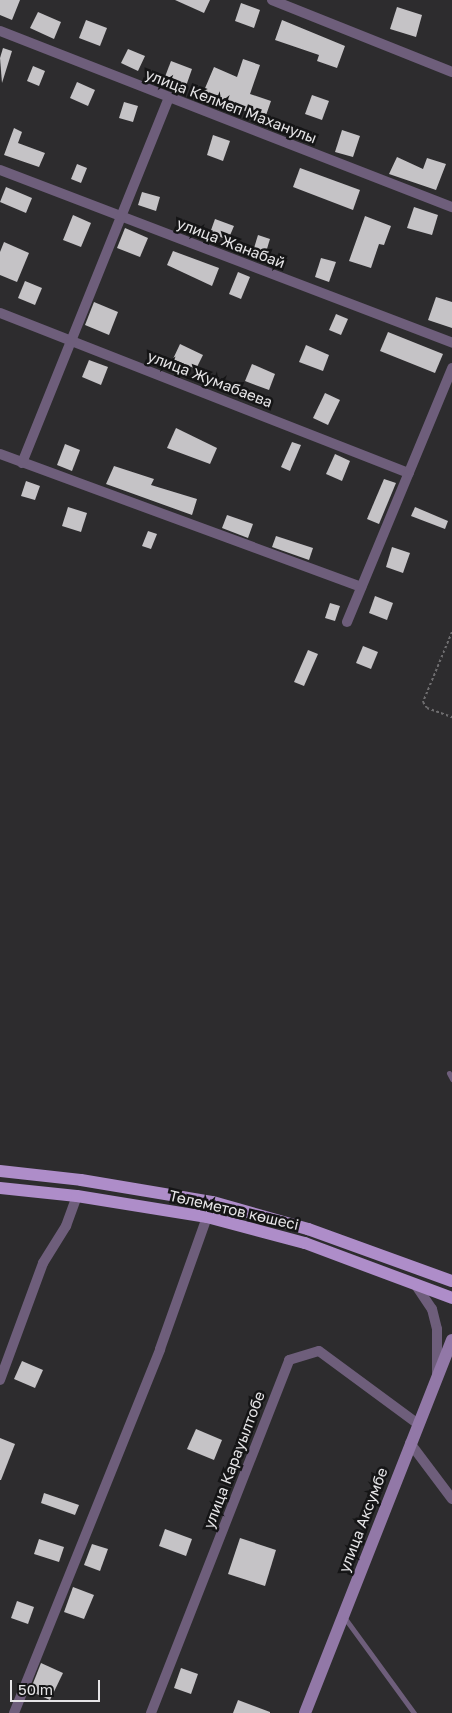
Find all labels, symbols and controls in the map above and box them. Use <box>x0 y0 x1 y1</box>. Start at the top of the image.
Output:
street label: улица Келмеп Маханулы <box>143 65 319 147</box>
street label: улица Жанабай <box>174 214 288 272</box>
street label: улица Жумабаева <box>145 347 275 411</box>
street label: Төлеметов көшесі <box>167 1186 301 1234</box>
street label: улица Карауылтобе <box>199 1389 269 1531</box>
street label: улица Аксумбе <box>335 1465 391 1575</box>
scale bar <box>12 1670 102 1702</box>
text: 50 m <box>18 1680 53 1698</box>

